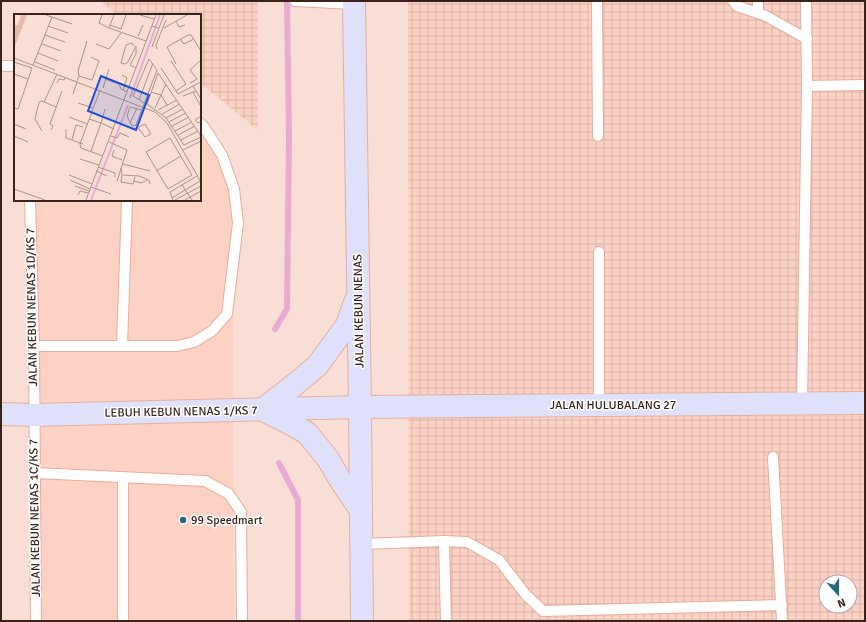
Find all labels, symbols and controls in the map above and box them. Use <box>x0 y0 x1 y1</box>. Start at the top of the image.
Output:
inset map <box>14 14 201 201</box>
street label: JALAN KEBUN NENAS 1D/KS 7 <box>23 228 41 386</box>
street label: JALAN KEBUN NENAS <box>351 254 367 368</box>
street label: JALAN HULUBALANG 27 <box>550 398 676 413</box>
street label: LEBUH KEBUN NENAS 1/KS 7 <box>104 403 258 421</box>
street label: JALAN KEBUN NENAS 1C/KS 7 <box>26 439 44 597</box>
place label: 99 Speedmart <box>191 513 263 528</box>
marker: 99 Speedmart <box>178 515 188 525</box>
north arrow <box>818 574 858 614</box>
text: N <box>836 595 847 610</box>

